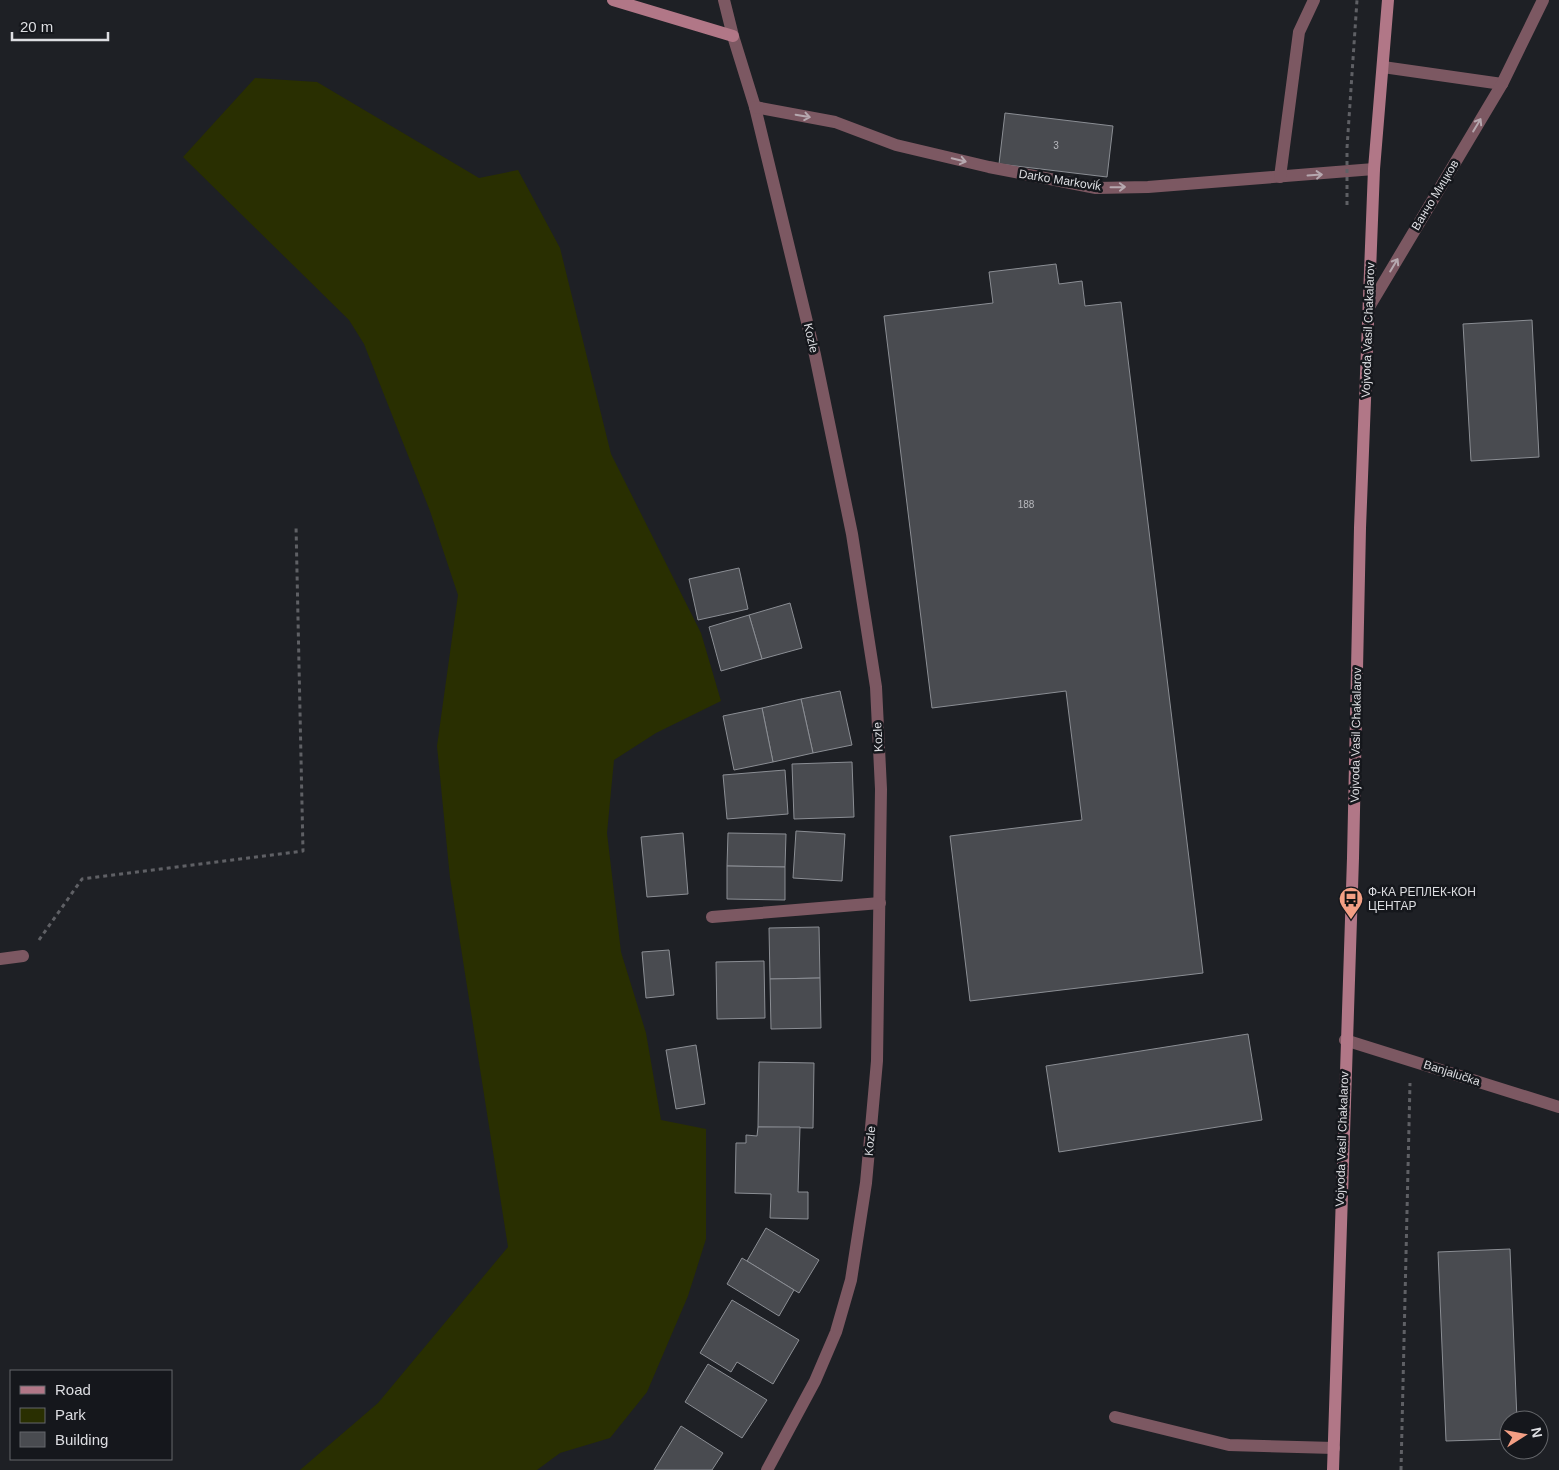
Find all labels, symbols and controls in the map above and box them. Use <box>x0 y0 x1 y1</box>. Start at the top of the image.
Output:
scale bar <box>12 10 109 42</box>
text: 20 m <box>20 18 53 35</box>
one-way arrow <box>794 111 810 121</box>
one-way arrow <box>1473 118 1483 133</box>
house number: 3 <box>1053 140 1059 151</box>
one-way arrow <box>950 156 966 165</box>
street label: Ванчо Мицков <box>1409 157 1461 233</box>
street label: Darko Markoviḱ <box>1018 166 1103 194</box>
one-way arrow <box>1307 170 1323 179</box>
one-way arrow <box>1110 182 1126 192</box>
one-way arrow <box>1390 258 1400 272</box>
street label: Vojvoda Vasil Chakalarov <box>1359 262 1377 398</box>
street label: Kozle <box>801 322 821 355</box>
house number: 188 <box>1018 499 1035 510</box>
street label: Vojvoda Vasil Chakalarov <box>1348 667 1364 803</box>
street label: Kozle <box>870 721 886 752</box>
place label: Ф-КА РЕПЛЕК-КОН ЦЕНТАР <box>1368 885 1476 913</box>
bus stop icon: Ф-КА РЕПЛЕК-КОН ЦЕНТАР <box>1338 886 1364 920</box>
street label: Banjalučka <box>1422 1057 1482 1089</box>
street label: Vojvoda Vasil Chakalarov <box>1333 1071 1351 1207</box>
street label: Kozle <box>862 1125 878 1157</box>
legend <box>10 1370 172 1460</box>
text: Road <box>55 1381 91 1398</box>
text: Park <box>55 1406 86 1423</box>
north arrow <box>1499 1410 1549 1460</box>
text: N <box>1528 1426 1546 1439</box>
text: Building <box>55 1431 108 1448</box>

